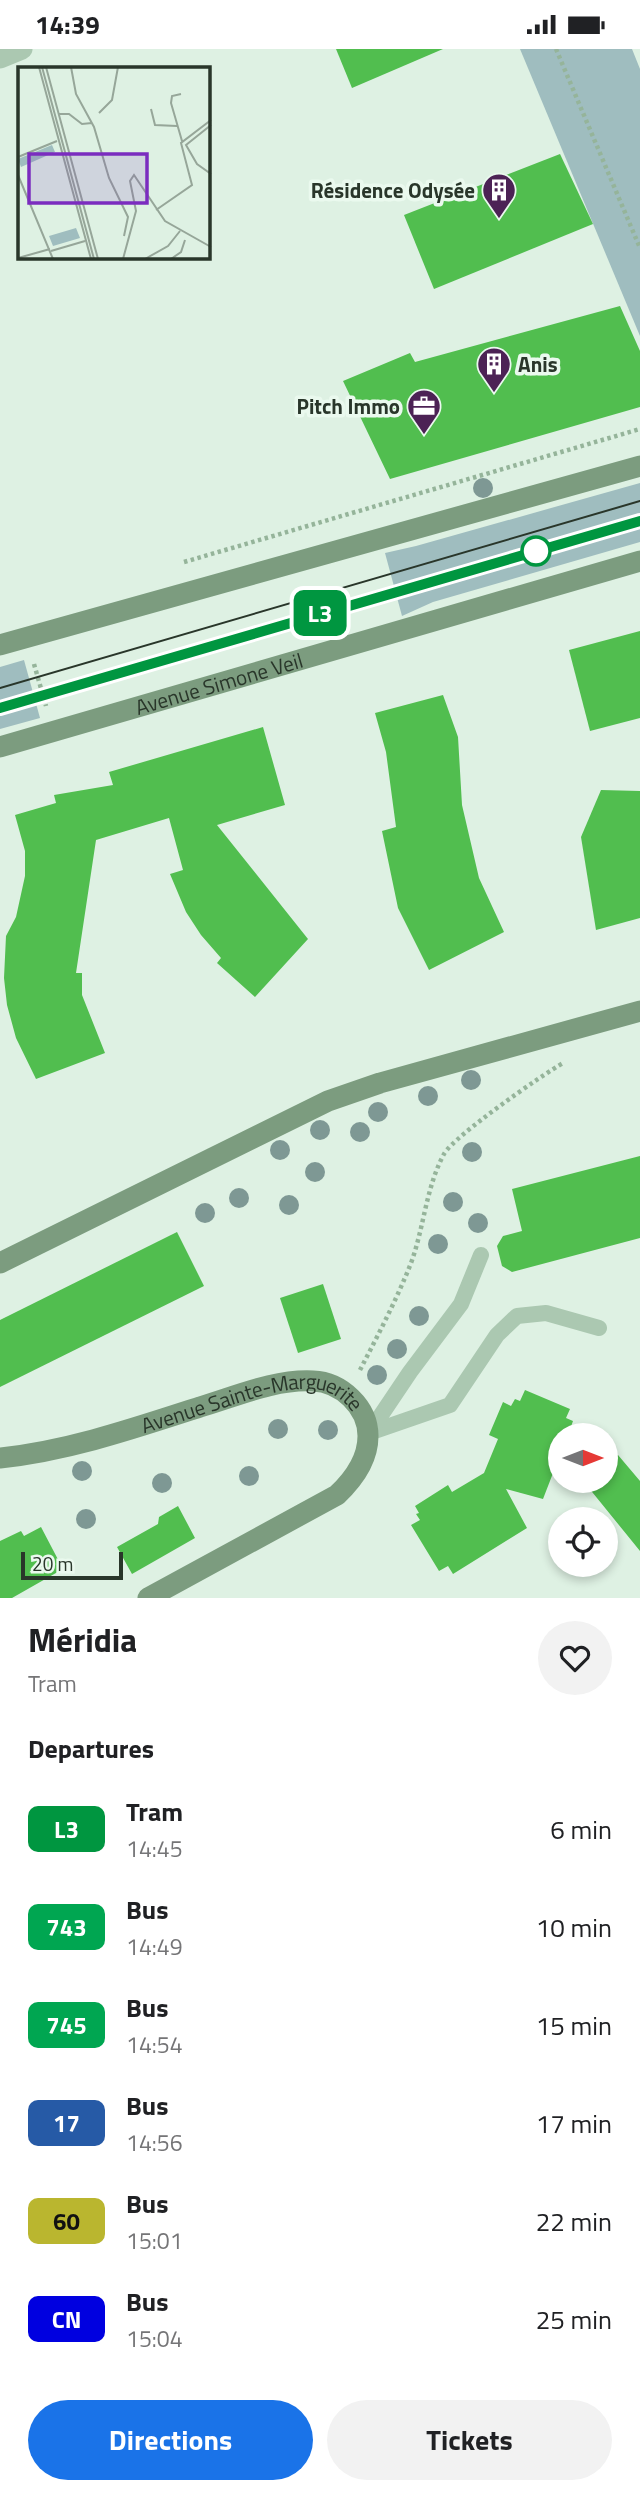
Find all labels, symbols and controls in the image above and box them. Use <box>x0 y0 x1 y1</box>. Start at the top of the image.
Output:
text: 14:39 <box>35 5 100 44</box>
inset map <box>18 67 210 259</box>
building icon: Résidence Odysée <box>480 171 518 220</box>
place label: Résidence Odysée <box>311 174 475 206</box>
building icon: Anis <box>475 345 513 394</box>
place label: Anis <box>518 348 558 380</box>
office icon: Pitch Immo <box>405 387 443 436</box>
place label: Pitch Immo <box>297 390 400 422</box>
unlabelled marker <box>521 536 551 566</box>
line badge: L3 <box>288 590 352 636</box>
text: L3 <box>308 595 332 631</box>
street label: Avenue Simone Veil <box>131 644 307 723</box>
street label: Avenue Sainte-Marguerite <box>137 1365 372 1441</box>
north arrow <box>548 1423 618 1493</box>
map controls <box>548 1423 618 1577</box>
button: locate <box>548 1507 618 1577</box>
scale bar <box>21 1549 122 1581</box>
text: 20 m <box>32 1549 73 1578</box>
text: Méridia <box>28 1615 137 1665</box>
button: heart <box>538 1621 612 1695</box>
text: Tram <box>28 1666 77 1701</box>
text: Departures <box>28 1729 154 1768</box>
text: Tram <box>126 1792 183 1831</box>
text: 6 min <box>550 1810 612 1849</box>
text: L3 <box>54 1811 79 1847</box>
text: 14:45 <box>126 1831 183 1866</box>
text: Bus <box>126 1890 168 1929</box>
text: 10 min <box>536 1908 612 1947</box>
text: 743 <box>46 1909 87 1945</box>
text: 14:49 <box>126 1929 183 1964</box>
text: Bus <box>126 1988 168 2027</box>
text: 15 min <box>536 2006 612 2045</box>
text: 745 <box>46 2007 87 2043</box>
text: 14:54 <box>126 2027 183 2062</box>
text: Bus <box>126 2086 168 2125</box>
text: 17 min <box>536 2104 612 2143</box>
text: 17 <box>53 2105 80 2141</box>
text: 14:56 <box>126 2125 183 2160</box>
text: Bus <box>126 2184 168 2223</box>
text: 22 min <box>536 2202 612 2241</box>
text: 60 <box>53 2203 80 2239</box>
text: 15:01 <box>126 2223 183 2258</box>
text: Bus <box>126 2282 168 2321</box>
text: 25 min <box>536 2300 612 2339</box>
text: CN <box>52 2301 81 2337</box>
text: 15:04 <box>126 2321 183 2356</box>
button: Directions <box>28 2400 313 2480</box>
button: Tickets <box>327 2400 612 2480</box>

